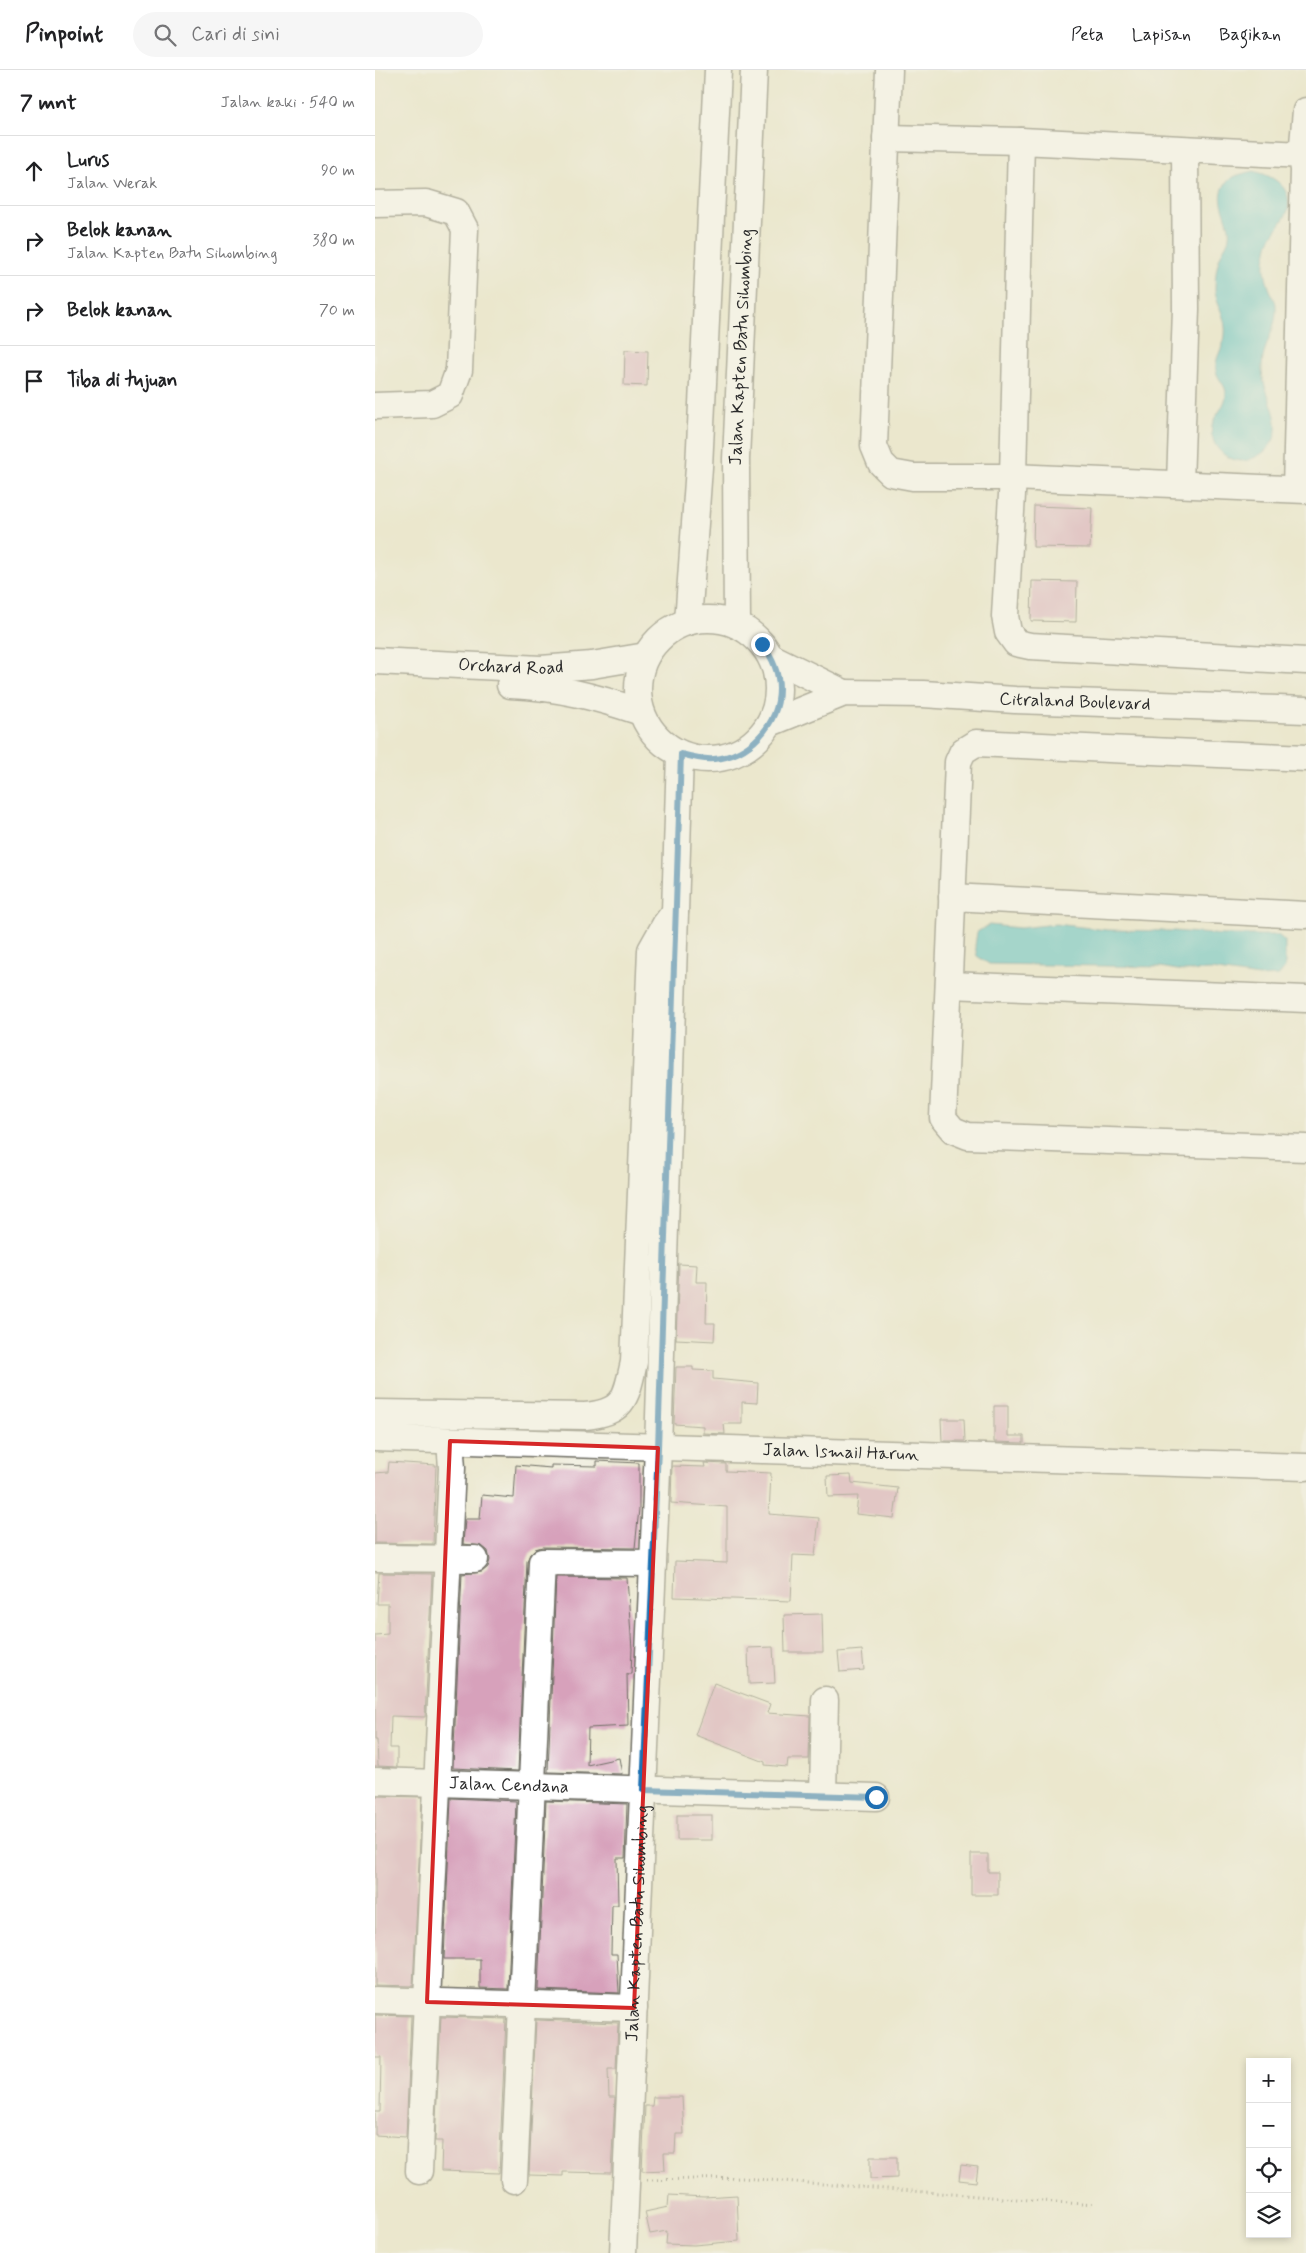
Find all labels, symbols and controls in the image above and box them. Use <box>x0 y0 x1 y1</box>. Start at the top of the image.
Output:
search box <box>133 12 483 57</box>
text: Pinpoint <box>25 19 103 50</box>
icon: search <box>151 21 179 49</box>
text: Cari di sini <box>191 22 280 47</box>
text: Peta <box>1071 23 1104 47</box>
text: Lapisan <box>1132 23 1191 47</box>
text: Bagikan <box>1219 23 1281 47</box>
text: 7 mnt <box>20 89 77 117</box>
text: Jalan kaki · 540 m <box>220 92 355 113</box>
text: Lurus <box>67 148 109 173</box>
icon: ahead <box>20 157 48 185</box>
text: 90 m <box>321 160 355 181</box>
text: Jalan Werak <box>67 173 157 194</box>
text: Belok kanan <box>67 218 172 243</box>
icon: right <box>20 227 48 255</box>
street label: Jalan Kapten Batu Sihombing <box>724 228 759 466</box>
text: 380 m <box>312 230 355 251</box>
text: Jalan Kapten Batu Sihombing <box>67 243 278 264</box>
icon: right <box>20 297 48 325</box>
text: Belok kanan <box>67 298 172 323</box>
text: 70 m <box>319 300 355 321</box>
icon: arrive <box>20 367 48 395</box>
text: Tiba di tujuan <box>67 368 178 393</box>
route end <box>751 633 774 656</box>
street label: Orchard Road <box>458 653 564 681</box>
street label: Citraland Boulevard <box>998 687 1151 717</box>
street label: Jalan Ismail Harun <box>762 1438 920 1467</box>
street label: Jalan Cendana <box>449 1771 569 1799</box>
route start <box>865 1786 888 1809</box>
street label: Jalan Kapten Batu Sihombing <box>620 1804 654 2042</box>
map controls <box>1246 2058 1291 2238</box>
button: + <box>1246 2058 1291 2103</box>
button: − <box>1246 2103 1291 2148</box>
button: locate <box>1246 2148 1291 2193</box>
button: layers <box>1246 2193 1291 2238</box>

